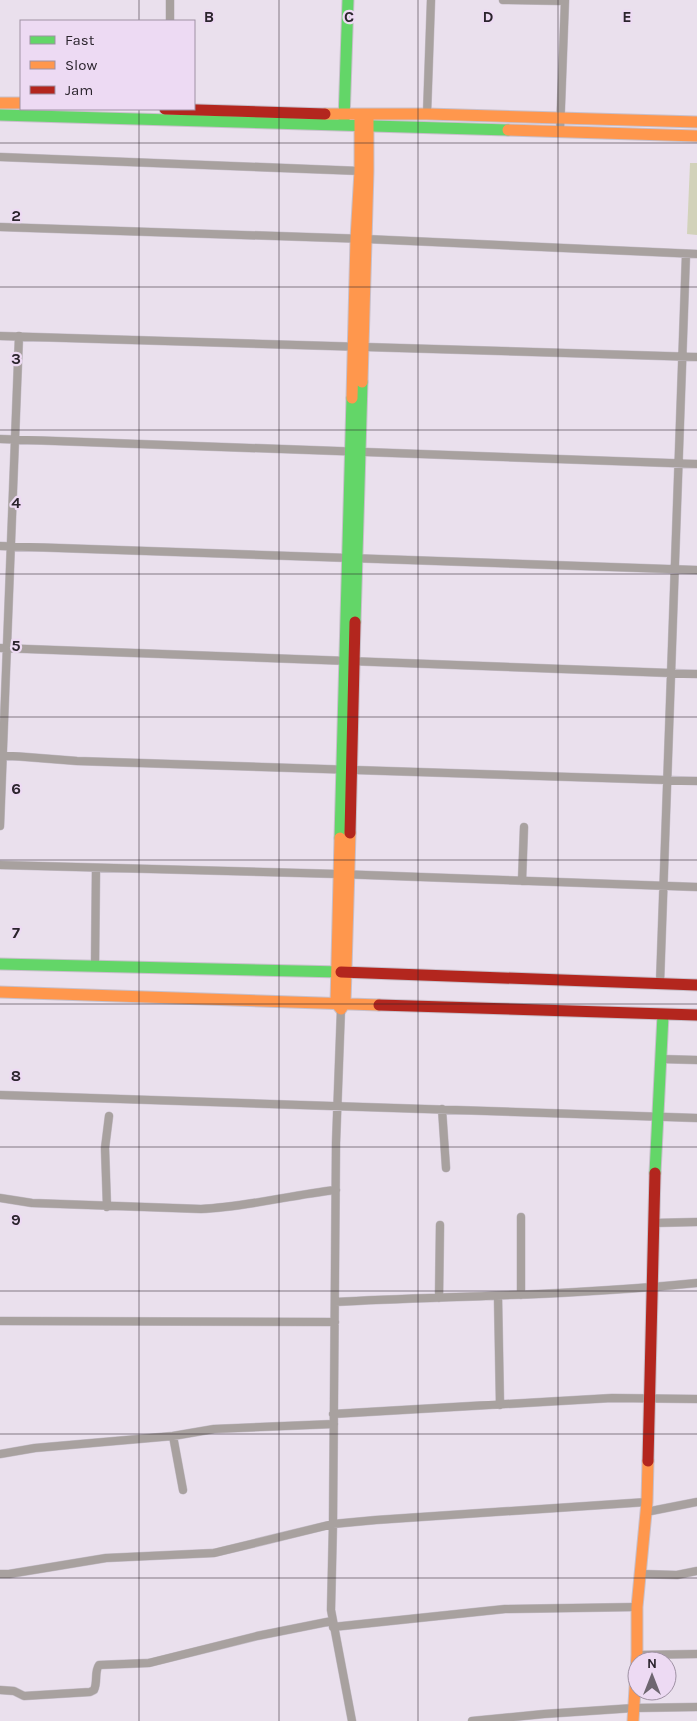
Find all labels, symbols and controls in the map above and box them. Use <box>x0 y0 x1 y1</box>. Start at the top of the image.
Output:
text: B <box>204 7 214 26</box>
text: C <box>344 7 354 26</box>
text: D <box>483 7 494 26</box>
text: E <box>622 7 632 26</box>
legend <box>20 20 195 110</box>
text: Fast <box>65 31 95 49</box>
text: Slow <box>65 56 97 74</box>
text: Jam <box>65 81 93 99</box>
text: 2 <box>11 206 21 225</box>
text: 3 <box>11 349 21 368</box>
text: 4 <box>11 493 21 512</box>
text: 5 <box>11 636 21 655</box>
text: 6 <box>11 779 21 798</box>
text: 7 <box>12 923 20 942</box>
text: 8 <box>11 1066 21 1085</box>
text: 9 <box>11 1210 21 1229</box>
north arrow <box>627 1651 677 1701</box>
text: N <box>647 1655 657 1672</box>

